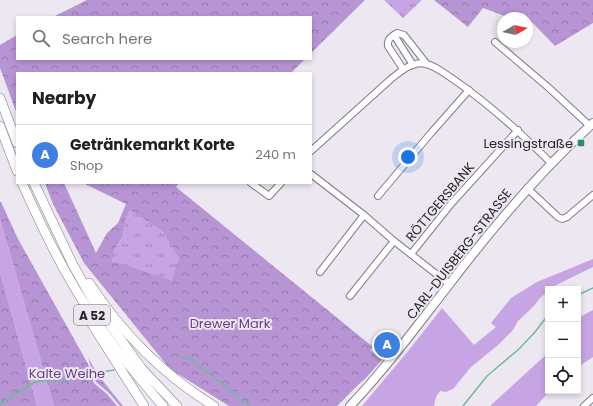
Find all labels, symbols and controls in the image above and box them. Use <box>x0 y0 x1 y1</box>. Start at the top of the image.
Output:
north arrow <box>497 12 533 48</box>
search box <box>16 16 312 60</box>
icon: search <box>30 27 52 49</box>
text: Search here <box>62 28 152 49</box>
text: Nearby <box>32 86 96 110</box>
text: Getränkemarkt Korte <box>70 134 235 155</box>
place label: Lessingstraße <box>483 134 573 153</box>
marker: Lessingstraße <box>576 138 586 148</box>
text: A <box>40 145 50 164</box>
text: 240 m <box>255 145 296 164</box>
your location <box>398 147 418 167</box>
text: Shop <box>70 156 103 175</box>
street label: RÖTTGERSBANK <box>401 158 479 246</box>
street label: CARL-DUISBERG-STRASSE <box>402 185 516 323</box>
map controls <box>545 286 581 394</box>
button: + <box>545 286 581 322</box>
road number: A 52 <box>74 305 110 325</box>
park label: Drewer Mark <box>190 314 271 333</box>
button: − <box>545 322 581 358</box>
pin: A <box>374 330 400 360</box>
button: locate <box>545 358 581 394</box>
park label: Kalte Weihe <box>29 364 105 383</box>

